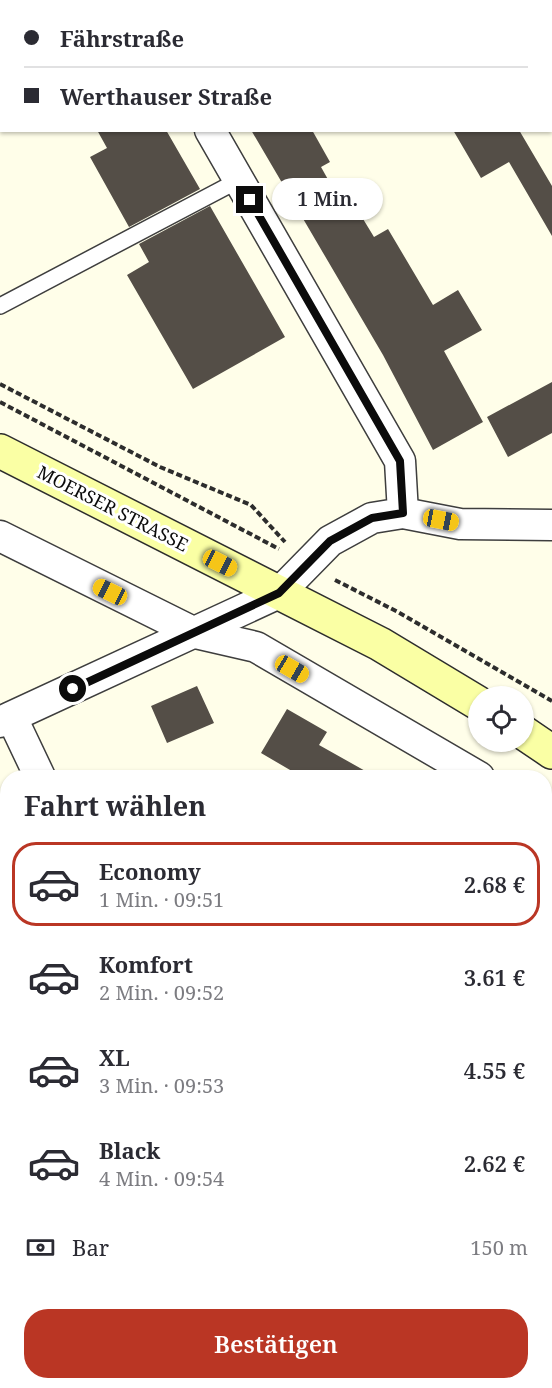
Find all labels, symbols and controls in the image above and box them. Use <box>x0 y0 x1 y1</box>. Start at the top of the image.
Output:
text: Fährstraße <box>60 23 184 53</box>
text: Werthauser Straße <box>60 81 272 111</box>
callout: 1 Min. <box>271 179 382 221</box>
text: 1 Min. <box>297 185 358 212</box>
route end <box>236 186 263 213</box>
street label: MOERSER STRASSE <box>33 460 193 556</box>
car <box>422 508 460 532</box>
car <box>200 547 240 579</box>
car <box>90 576 130 608</box>
car <box>272 652 312 686</box>
route start <box>59 675 86 702</box>
map controls <box>468 686 534 752</box>
button: locate <box>468 686 534 752</box>
text: Fahrt wählen <box>24 787 206 824</box>
text: Economy <box>99 856 201 886</box>
icon: car <box>27 857 81 911</box>
text: 2.68 € <box>464 869 525 899</box>
text: 1 Min. · 09:51 <box>99 886 224 913</box>
text: Komfort <box>99 949 193 979</box>
icon: car <box>27 950 81 1004</box>
text: 3.61 € <box>464 962 525 992</box>
text: 2 Min. · 09:52 <box>99 979 224 1006</box>
text: XL <box>99 1042 130 1072</box>
icon: car <box>27 1043 81 1097</box>
text: 4.55 € <box>464 1055 525 1085</box>
text: 3 Min. · 09:53 <box>99 1072 224 1099</box>
text: Black <box>99 1135 160 1165</box>
icon: car <box>27 1136 81 1190</box>
text: 2.62 € <box>464 1148 525 1178</box>
text: 4 Min. · 09:54 <box>99 1165 224 1192</box>
icon: cash <box>24 1231 57 1264</box>
text: Bar <box>72 1232 109 1262</box>
text: 150 m <box>470 1234 528 1261</box>
button: Bestätigen <box>24 1309 528 1378</box>

